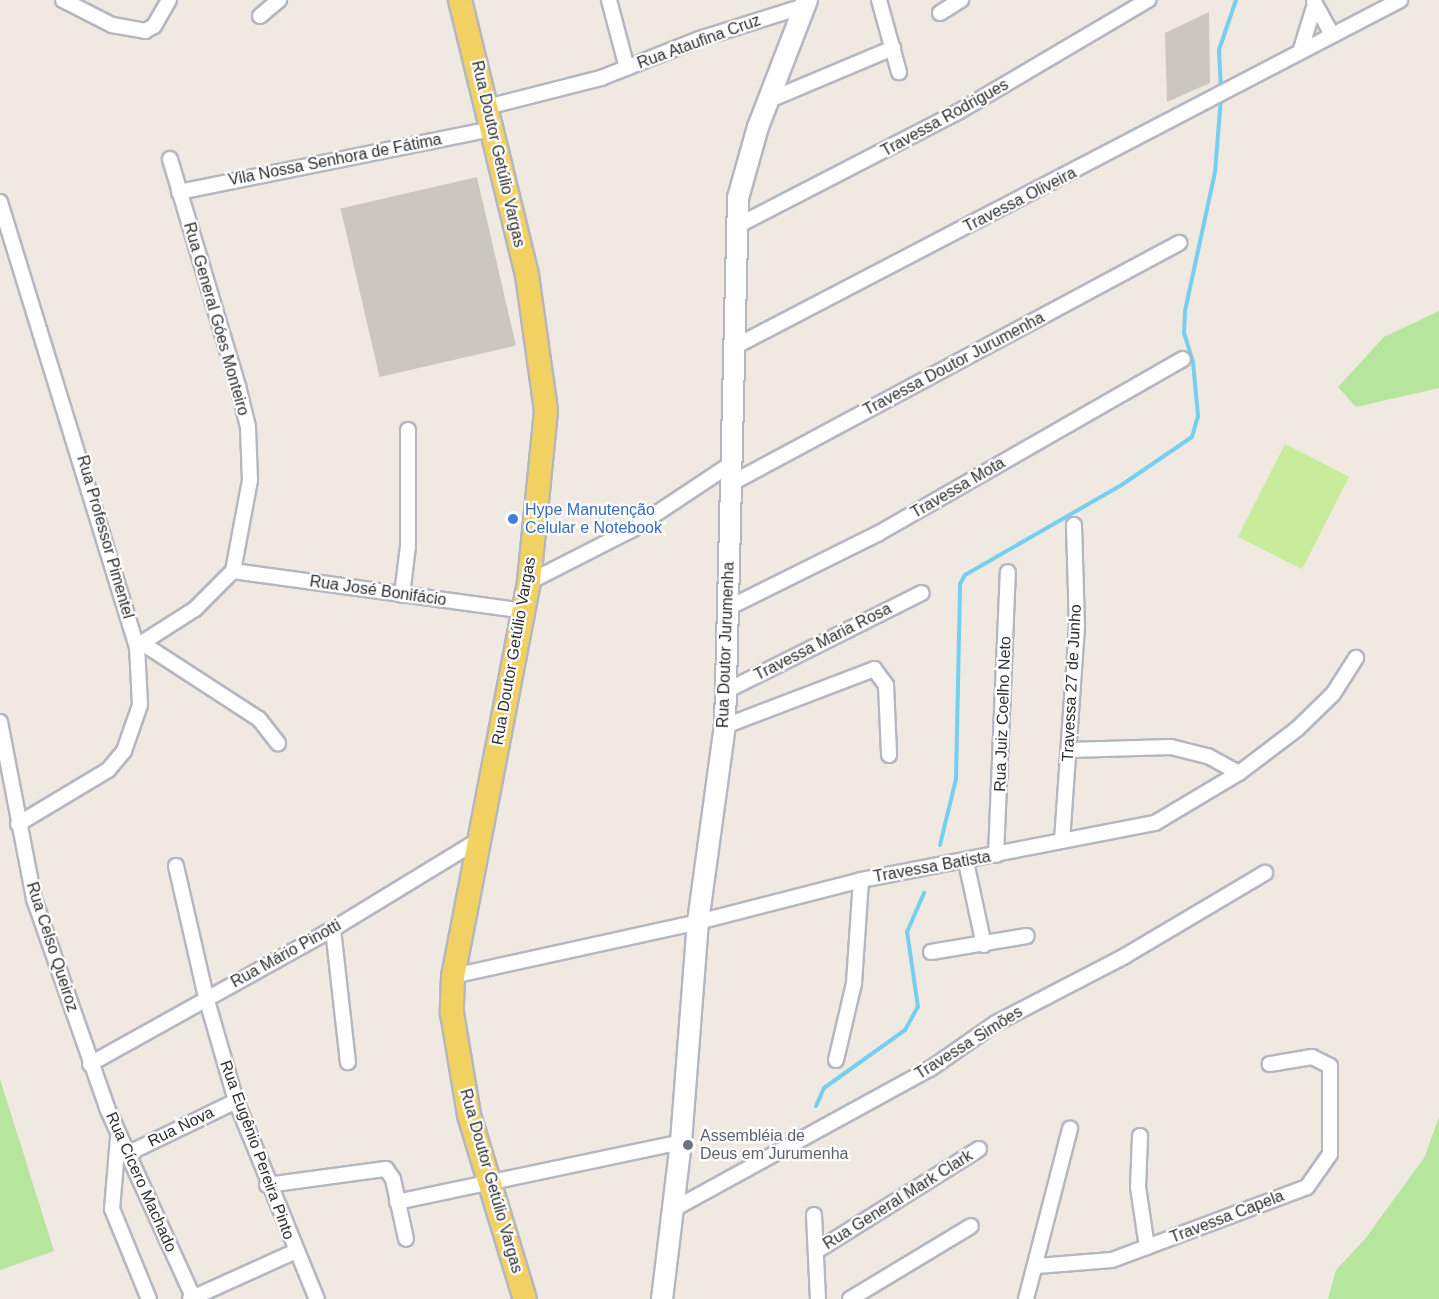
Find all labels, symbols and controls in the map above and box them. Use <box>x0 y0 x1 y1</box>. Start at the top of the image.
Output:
street label: Rua Ataufina Cruz <box>634 11 764 73</box>
street label: Rua Doutor Getúlio Vargas <box>467 59 529 249</box>
street label: Travessa Rodrigues <box>878 75 1012 161</box>
street label: Vila Nossa Senhora de Fátima <box>227 130 443 190</box>
street label: Travessa Oliveira <box>960 163 1080 237</box>
street label: Rua General Góes Monteiro <box>179 220 253 418</box>
street label: Travessa Doutor Jurumenha <box>860 308 1048 420</box>
street label: Rua Professor Pimentel <box>72 453 138 621</box>
street label: Travessa Mota <box>908 453 1008 523</box>
place label: Hype Manutenção Celular e Notebook <box>525 500 662 538</box>
marker: Hype Manutenção Celular e Notebook <box>506 512 520 526</box>
street label: Rua Doutor Getúlio Vargas <box>488 555 540 747</box>
street label: Rua Doutor Jurumenha <box>714 562 738 728</box>
street label: Rua José Bonifácio <box>308 572 448 610</box>
street label: Travessa Maria Rosa <box>751 599 895 685</box>
street label: Travessa 27 de Junho <box>1058 604 1086 762</box>
street label: Rua Juiz Coelho Neto <box>991 636 1015 792</box>
street label: Travessa Batista <box>872 847 992 887</box>
street label: Rua Celso Queiroz <box>22 880 82 1014</box>
street label: Rua Mário Pinotti <box>228 916 344 992</box>
street label: Travessa Simões <box>912 1002 1026 1084</box>
street label: Rua Eugênio Pereira Pinto <box>216 1058 298 1242</box>
street label: Rua Doutor Getúlio Vargas <box>455 1087 527 1275</box>
street label: Rua Nova <box>145 1103 217 1151</box>
street label: Rua Cícero Machado <box>101 1109 181 1255</box>
place label: Assembléia de Deus em Jurumenha <box>700 1126 849 1164</box>
marker: Assembléia de Deus em Jurumenha <box>681 1138 695 1152</box>
street label: Rua General Mark Clark <box>820 1146 976 1254</box>
street label: Travessa Capela <box>1167 1186 1287 1248</box>

